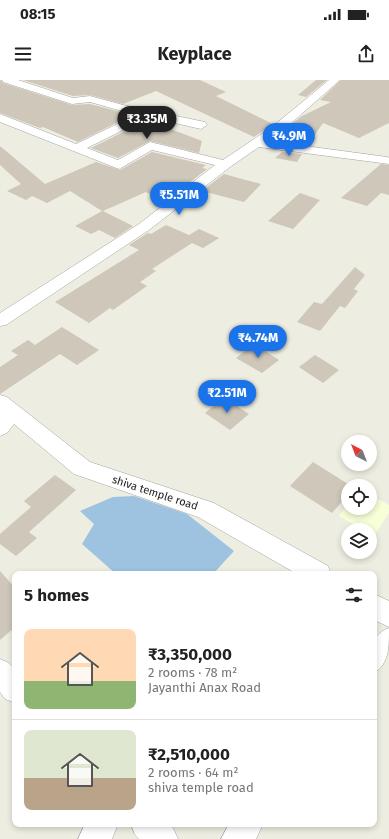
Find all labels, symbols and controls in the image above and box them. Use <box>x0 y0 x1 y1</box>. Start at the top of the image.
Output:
text: 08:15 <box>20 5 56 23</box>
icon: menu <box>12 43 34 65</box>
text: Keyplace <box>157 43 232 65</box>
icon: share <box>355 43 377 65</box>
pin: ₹3.35M <box>114 106 180 140</box>
text: ₹3.35M <box>126 111 168 126</box>
pin: ₹4.9M <box>261 123 317 157</box>
text: ₹4.9M <box>272 128 306 143</box>
pin: ₹5.51M <box>146 182 212 216</box>
text: ₹5.51M <box>159 187 199 202</box>
pin: ₹4.74M <box>225 325 291 359</box>
text: ₹4.74M <box>238 330 278 345</box>
pin: ₹2.51M <box>194 380 260 414</box>
text: ₹2.51M <box>207 385 247 400</box>
north arrow <box>341 435 377 471</box>
map controls <box>341 435 377 559</box>
street label: shiva temple road <box>110 473 200 513</box>
button: locate <box>341 479 377 515</box>
button: layers <box>341 523 377 559</box>
icon: filters <box>343 584 365 606</box>
text: 5 homes <box>24 585 89 606</box>
text: ₹3,350,000 <box>148 644 232 665</box>
icon: home <box>56 645 104 693</box>
text: 2 rooms · 78 m² <box>148 665 237 680</box>
text: Jayanthi Anax Road <box>148 680 261 695</box>
text: ₹2,510,000 <box>148 744 230 765</box>
icon: home <box>56 746 104 794</box>
text: 2 rooms · 64 m² <box>148 765 238 780</box>
text: shiva temple road <box>148 780 254 795</box>

